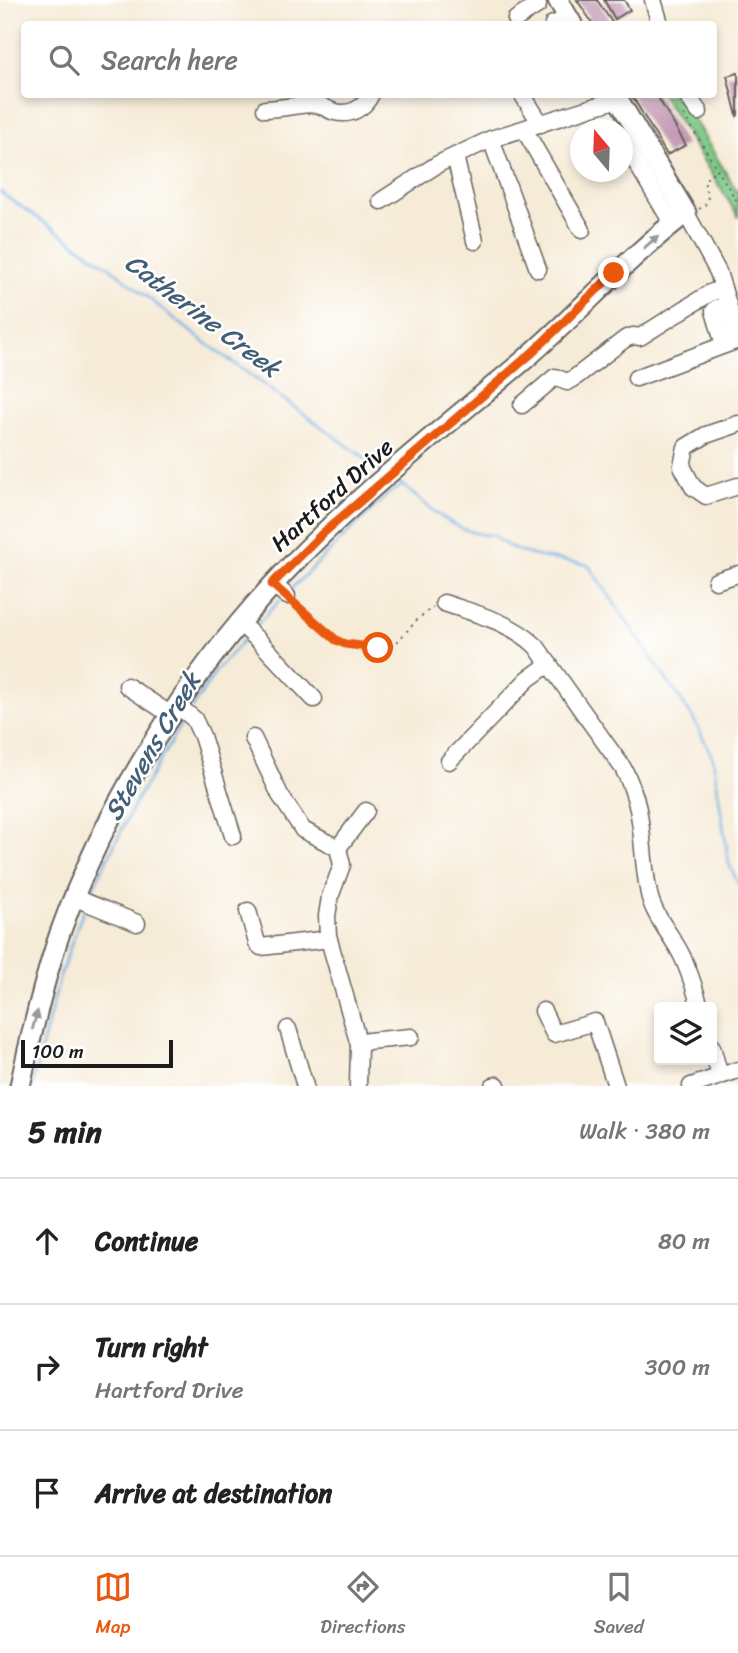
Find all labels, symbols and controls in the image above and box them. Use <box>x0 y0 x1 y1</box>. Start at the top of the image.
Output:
search box <box>21 21 717 98</box>
text: Search here <box>101 37 238 83</box>
icon: search <box>45 41 83 79</box>
north arrow <box>570 119 633 182</box>
one-way arrow <box>642 235 659 250</box>
water label: Catherine Creek <box>115 241 293 391</box>
route end <box>598 257 629 288</box>
street label: Hartford Drive <box>260 428 404 562</box>
route start <box>362 632 393 663</box>
water label: Stevens Creek <box>91 661 214 829</box>
map controls <box>654 1002 717 1065</box>
button: layers <box>654 1002 717 1065</box>
one-way arrow <box>31 1009 41 1030</box>
text: 100 m <box>32 1035 84 1068</box>
scale bar <box>21 1037 173 1069</box>
text: 5 min <box>28 1105 102 1159</box>
text: Walk · 380 m <box>579 1111 710 1152</box>
text: Continue <box>95 1218 198 1264</box>
text: 80 m <box>658 1221 710 1262</box>
icon: ahead <box>28 1222 66 1260</box>
text: Turn right <box>95 1324 208 1370</box>
text: 300 m <box>645 1347 710 1388</box>
icon: right <box>28 1348 66 1386</box>
text: Hartford Drive <box>95 1370 244 1411</box>
text: Arrive at destination <box>95 1470 332 1516</box>
icon: arrive <box>28 1474 66 1512</box>
tab: Map <box>94 1568 132 1643</box>
tab: Directions <box>320 1568 406 1643</box>
tab: Saved <box>594 1568 644 1643</box>

